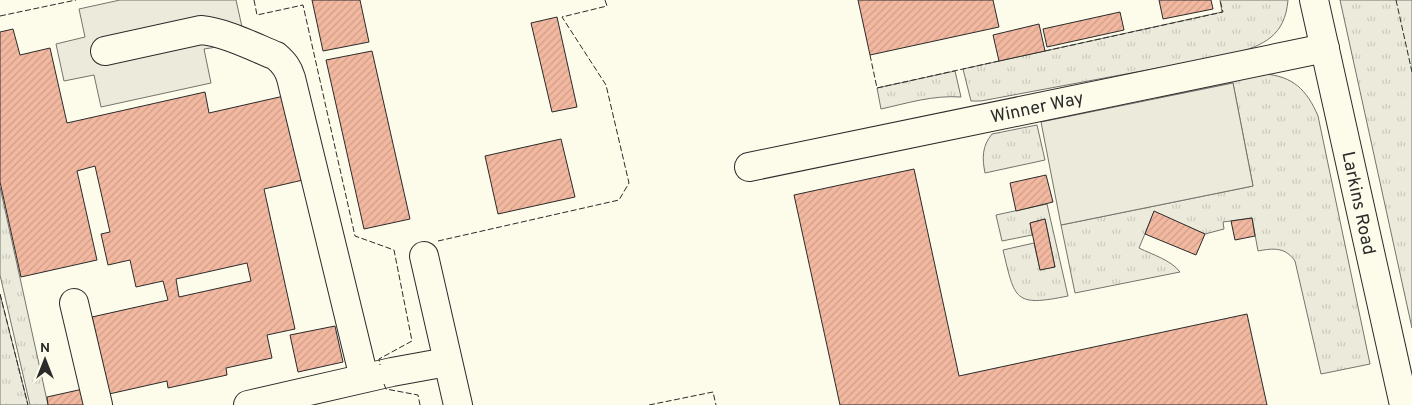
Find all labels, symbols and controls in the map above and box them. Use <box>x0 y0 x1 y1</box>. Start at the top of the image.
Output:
street label: Winner Way <box>989 87 1086 130</box>
street label: Larkins Road <box>1335 149 1380 257</box>
north arrow <box>20 335 70 385</box>
text: N <box>40 340 50 357</box>

